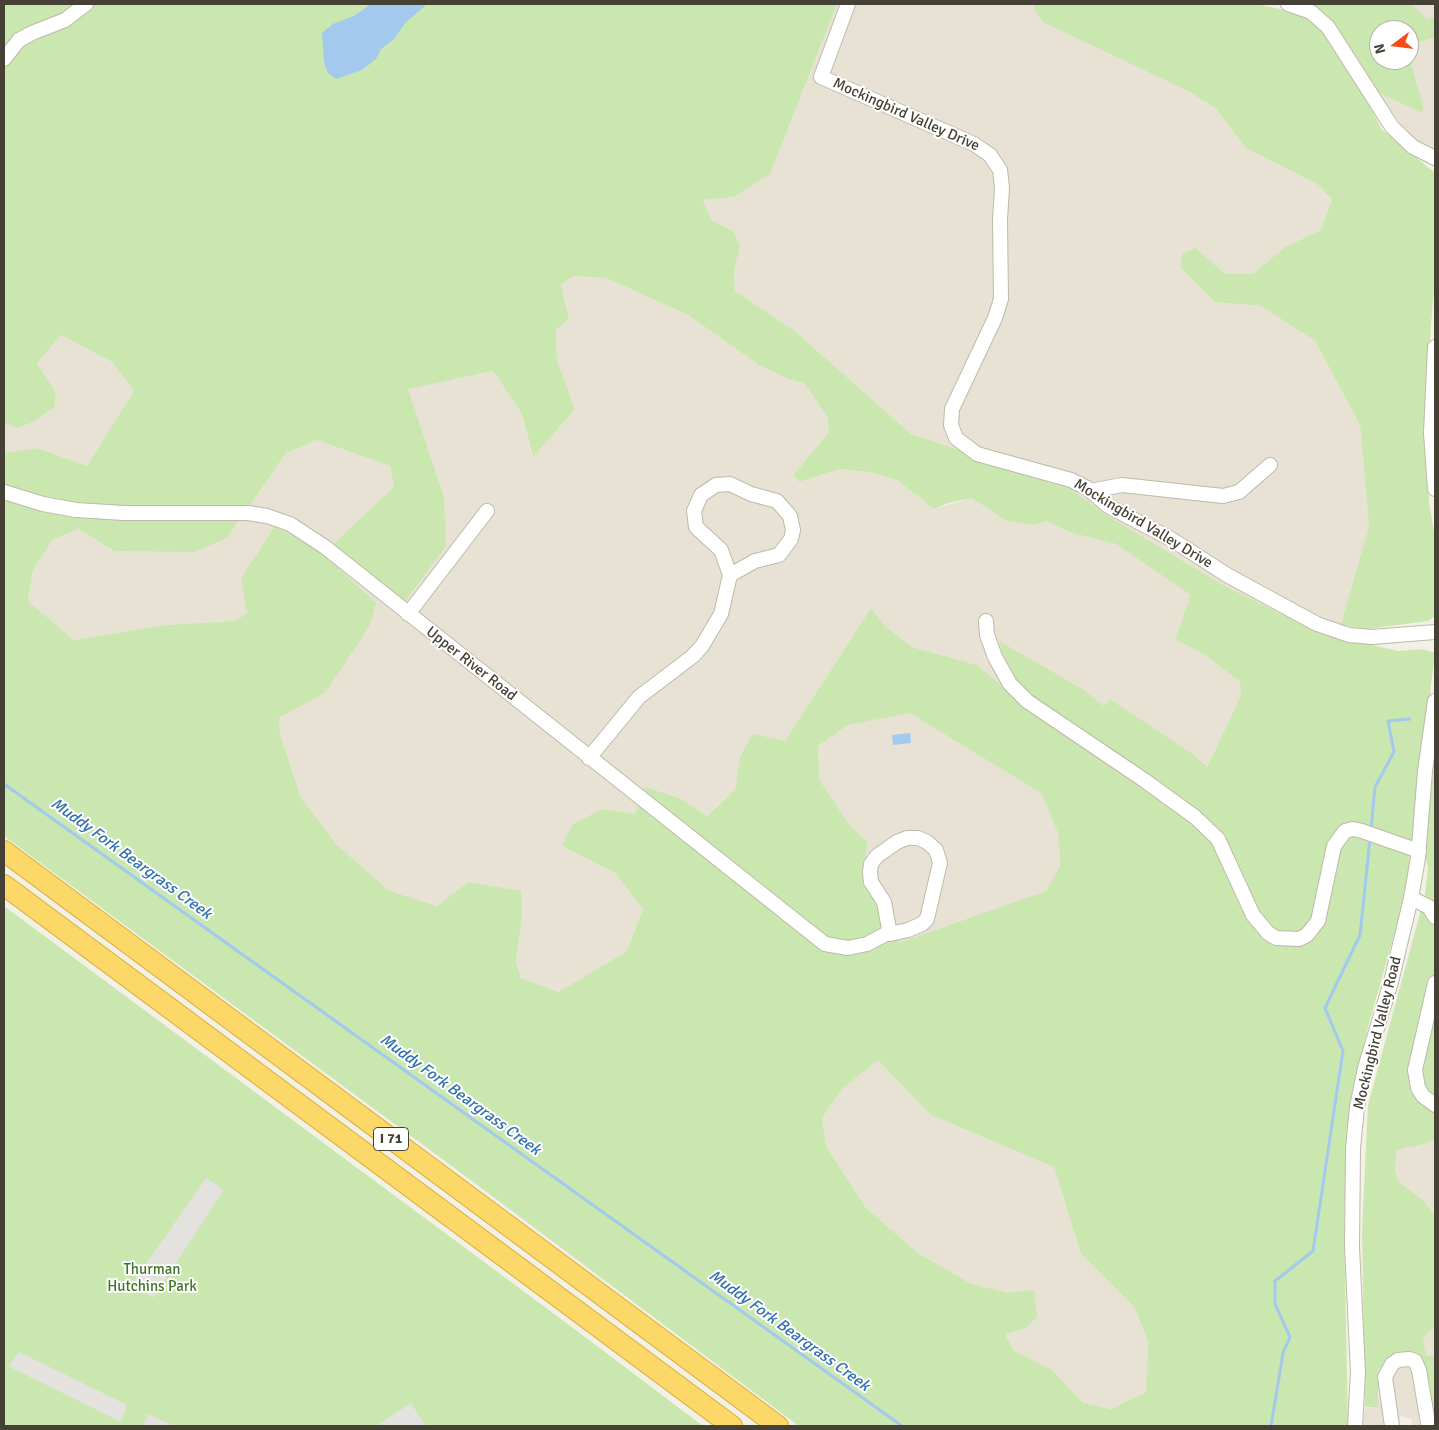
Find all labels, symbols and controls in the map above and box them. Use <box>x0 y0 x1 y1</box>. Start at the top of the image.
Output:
north arrow <box>1369 20 1419 70</box>
text: N <box>1371 42 1389 56</box>
street label: Mockingbird Valley Drive <box>830 75 982 155</box>
street label: Mockingbird Valley Drive <box>1070 475 1216 573</box>
street label: Upper River Road <box>422 623 520 705</box>
water label: Muddy Fork Beargrass Creek <box>47 794 215 924</box>
street label: Mockingbird Valley Road <box>1350 955 1406 1111</box>
water label: Muddy Fork Beargrass Creek <box>376 1030 544 1160</box>
road number: I 71 <box>374 1128 408 1150</box>
park label: Thurman Hutchins Park <box>107 1261 197 1296</box>
water label: Muddy Fork Beargrass Creek <box>705 1266 873 1396</box>

